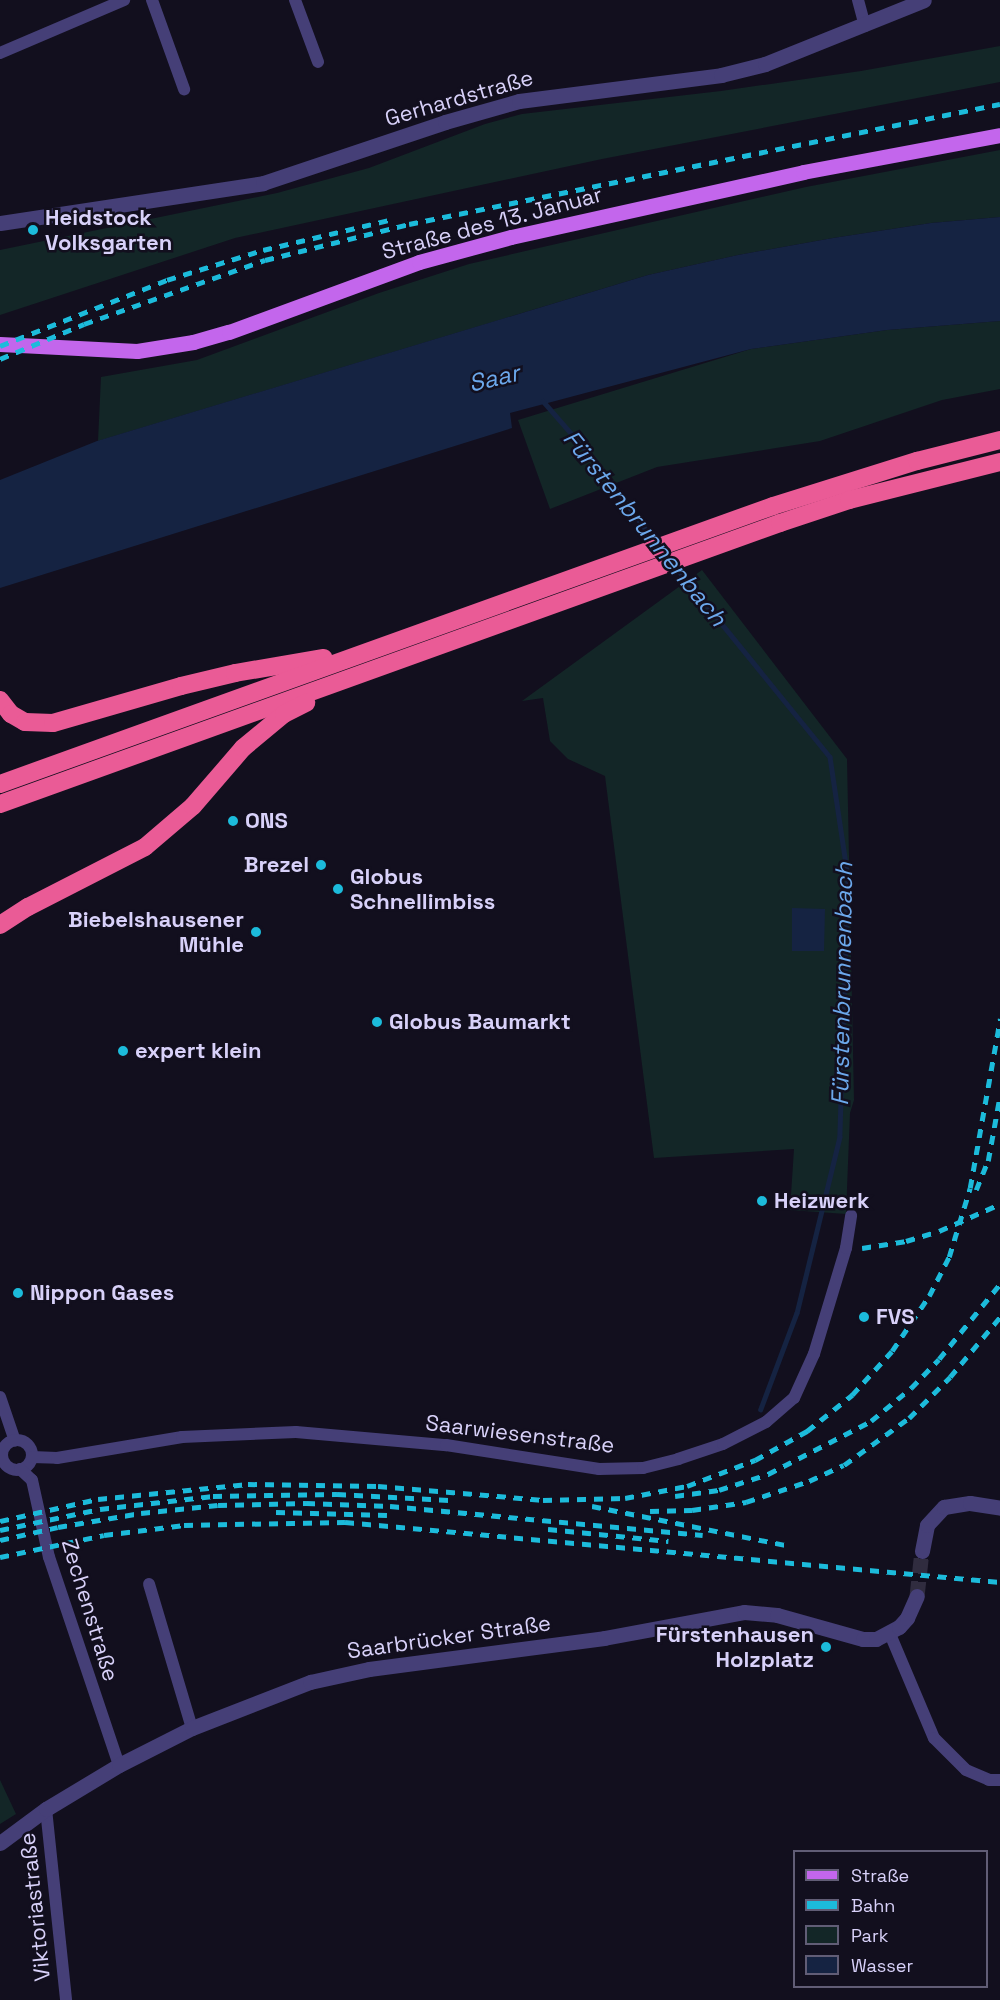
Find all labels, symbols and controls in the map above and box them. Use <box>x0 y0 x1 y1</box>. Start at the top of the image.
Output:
street label: Gerhardstraße <box>382 64 536 132</box>
street label: Straße des 13. Januar <box>379 181 605 265</box>
place label: Heidstock Volksgarten <box>45 204 172 255</box>
marker: Heidstock Volksgarten <box>26 223 40 237</box>
water label: Saar <box>466 358 522 398</box>
water label: Fürstenbrunnenbach <box>557 424 733 632</box>
place label: ONS <box>245 808 288 834</box>
marker: ONS <box>226 814 240 828</box>
place label: Brezel <box>244 852 309 878</box>
marker: Brezel <box>314 858 328 872</box>
water label: Fürstenbrunnenbach <box>825 862 859 1106</box>
place label: Globus Schnellimbiss <box>350 863 495 914</box>
marker: Globus Schnellimbiss <box>331 882 345 896</box>
place label: Biebelshausener Mühle <box>68 906 244 957</box>
marker: Biebelshausener Mühle <box>249 925 263 939</box>
place label: Globus Baumarkt <box>389 1009 571 1035</box>
marker: Globus Baumarkt <box>370 1015 384 1029</box>
place label: expert klein <box>135 1038 261 1064</box>
marker: expert klein <box>116 1044 130 1058</box>
place label: Heizwerk <box>774 1188 869 1214</box>
marker: Heizwerk <box>755 1194 769 1208</box>
place label: Nippon Gases <box>30 1280 174 1306</box>
marker: Nippon Gases <box>11 1286 25 1300</box>
place label: FVS <box>876 1304 914 1330</box>
marker: FVS <box>857 1310 871 1324</box>
street label: Saarwiesenstraße <box>424 1409 616 1459</box>
street label: Zechenstraße <box>56 1536 124 1684</box>
street label: Saarbrücker Straße <box>345 1610 553 1664</box>
place label: Fürstenhausen Holzplatz <box>656 1621 814 1672</box>
marker: Fürstenhausen Holzplatz <box>819 1640 833 1654</box>
street label: Viktoriastraße <box>14 1831 56 1983</box>
legend <box>793 1850 988 1988</box>
text: Straße <box>851 1864 909 1887</box>
text: Bahn <box>851 1894 895 1917</box>
text: Park <box>851 1924 888 1947</box>
text: Wasser <box>851 1954 913 1977</box>

